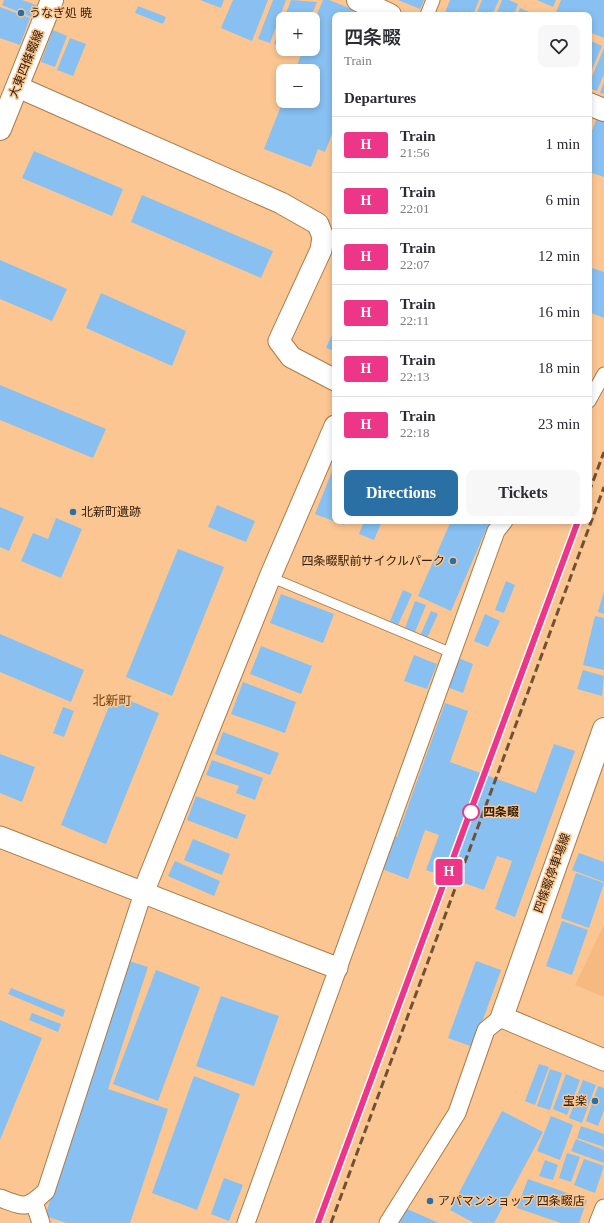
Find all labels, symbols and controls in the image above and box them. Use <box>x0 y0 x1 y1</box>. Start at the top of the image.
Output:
place label: うなぎ処 暁 <box>29 6 92 20</box>
marker: うなぎ処 暁 <box>16 8 26 18</box>
map controls <box>276 12 320 108</box>
button: + <box>276 12 320 56</box>
button: heart <box>538 25 580 67</box>
text: 四条畷 <box>344 27 401 48</box>
street label: 大東四條畷線 <box>6 28 46 100</box>
text: Train <box>344 53 372 68</box>
button: − <box>276 64 320 108</box>
text: Departures <box>344 90 416 106</box>
text: Train <box>400 128 436 144</box>
text: 1 min <box>545 136 580 152</box>
text: H <box>361 137 371 152</box>
text: 21:56 <box>400 145 430 160</box>
text: Train <box>400 184 436 200</box>
text: 6 min <box>545 192 580 208</box>
text: H <box>361 193 371 208</box>
text: 22:01 <box>400 201 430 216</box>
text: Train <box>400 240 436 256</box>
text: 12 min <box>538 248 580 264</box>
text: H <box>361 249 371 264</box>
text: 22:07 <box>400 257 430 272</box>
text: Train <box>400 296 436 312</box>
text: 16 min <box>538 304 580 320</box>
text: H <box>361 305 371 320</box>
text: 22:11 <box>400 313 429 328</box>
text: Train <box>400 352 436 368</box>
text: 18 min <box>538 360 580 376</box>
text: H <box>361 361 371 376</box>
text: 22:13 <box>400 369 430 384</box>
text: Train <box>400 408 436 424</box>
text: 23 min <box>538 416 580 432</box>
text: H <box>361 417 371 432</box>
text: 22:18 <box>400 425 430 440</box>
button: Directions <box>344 470 458 516</box>
button: Tickets <box>466 470 580 516</box>
place label: 北新町遺跡 <box>81 505 141 519</box>
marker: 北新町遺跡 <box>68 507 78 517</box>
place label: 四条畷駅前サイクルパーク <box>302 554 445 568</box>
marker: 四条畷駅前サイクルパーク <box>448 556 458 566</box>
district label: 北新町 <box>92 693 132 708</box>
marker: 四条畷 <box>462 803 480 821</box>
place label: 四条畷 <box>483 805 519 819</box>
street label: 四條畷停車場線 <box>531 831 573 915</box>
line badge: H <box>436 859 462 885</box>
text: H <box>444 864 454 879</box>
place label: 宝楽 <box>563 1094 587 1108</box>
marker: 宝楽 <box>590 1096 600 1106</box>
place label: アパマンショップ 四条畷店 <box>438 1194 585 1208</box>
marker: アパマンショップ 四条畷店 <box>425 1196 435 1206</box>

